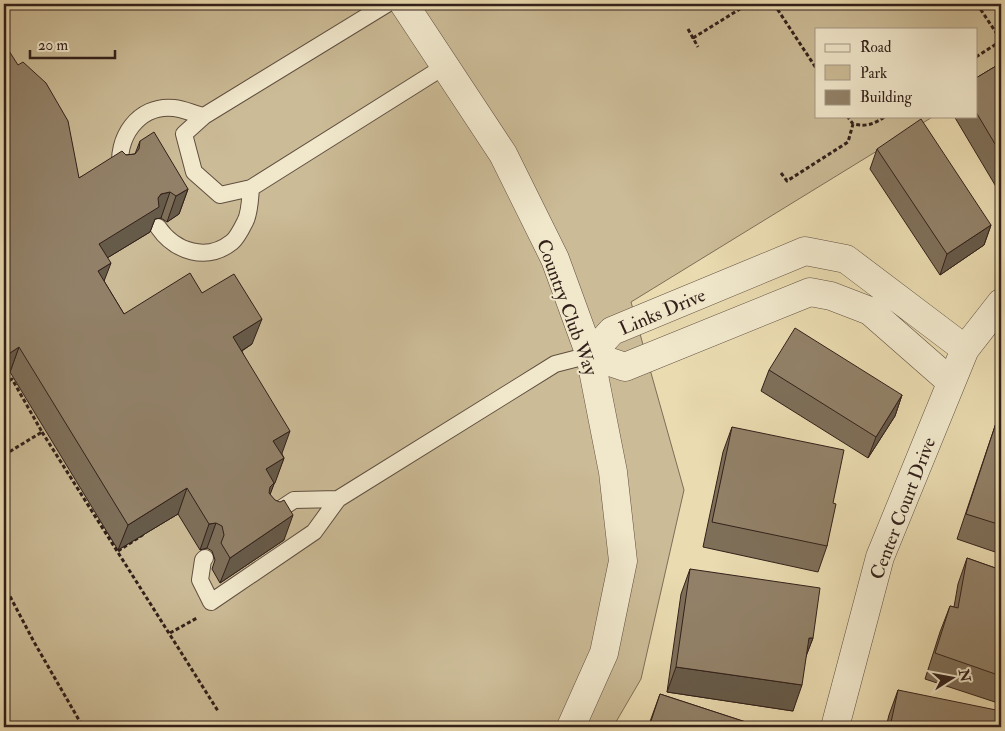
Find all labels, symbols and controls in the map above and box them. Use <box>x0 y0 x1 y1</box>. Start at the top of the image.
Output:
scale bar <box>30 28 115 60</box>
legend <box>815 28 978 118</box>
text: 20 m <box>38 36 68 55</box>
text: Road <box>860 38 892 57</box>
text: Park <box>860 64 887 83</box>
text: Building <box>860 88 912 107</box>
street label: Country Club Way <box>531 236 603 380</box>
street label: Links Drive <box>616 283 709 341</box>
street label: Center Court Drive <box>865 434 941 583</box>
north arrow <box>928 654 978 704</box>
text: N <box>955 667 974 684</box>

